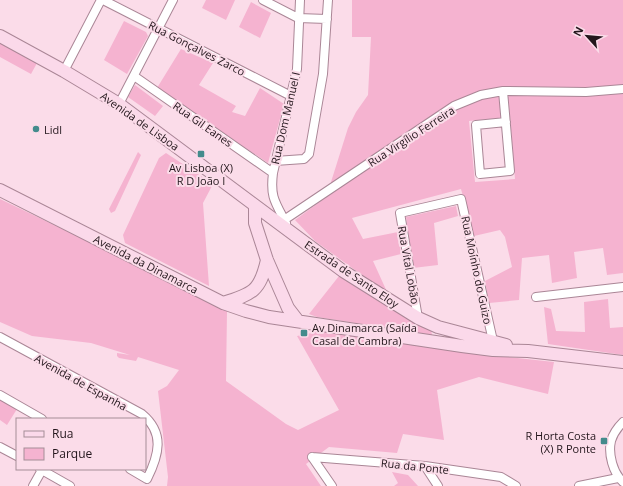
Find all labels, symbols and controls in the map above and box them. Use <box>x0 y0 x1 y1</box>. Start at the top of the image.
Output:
north arrow <box>567 16 607 56</box>
street label: Rua Gonçalves Zarco <box>146 17 248 79</box>
text: N <box>569 24 586 39</box>
street label: Rua Dom Manuel I <box>267 70 303 166</box>
street label: Avenida de Lisboa <box>98 88 182 154</box>
street label: Rua Gil Eanes <box>170 98 236 150</box>
street label: Rua Virgílio Ferreira <box>365 102 457 170</box>
place label: Lidl <box>44 122 62 137</box>
marker: Lidl <box>31 124 41 134</box>
marker: Av Lisboa (X) R D João I <box>196 149 206 159</box>
place label: Av Lisboa (X) R D João I <box>169 160 233 188</box>
street label: Rua Moínho do Guizo <box>458 215 496 326</box>
street label: Rua Vital Lobão <box>395 225 423 306</box>
street label: Avenida da Dinamarca <box>91 231 201 297</box>
street label: Estrada de Santo Eloy <box>302 237 402 311</box>
place label: Av Dinamarca (Saída Casal de Cambra) <box>312 320 417 348</box>
marker: Av Dinamarca (Saída Casal de Cambra) <box>299 328 309 338</box>
street label: Avenida de Espanha <box>32 350 130 414</box>
legend <box>16 418 146 470</box>
text: Rua <box>52 425 73 442</box>
place label: R Horta Costa (X) R Ponte <box>525 428 596 456</box>
marker: R Horta Costa (X) R Ponte <box>599 436 609 446</box>
text: Parque <box>52 445 92 462</box>
street label: Rua da Ponte <box>380 455 450 477</box>

